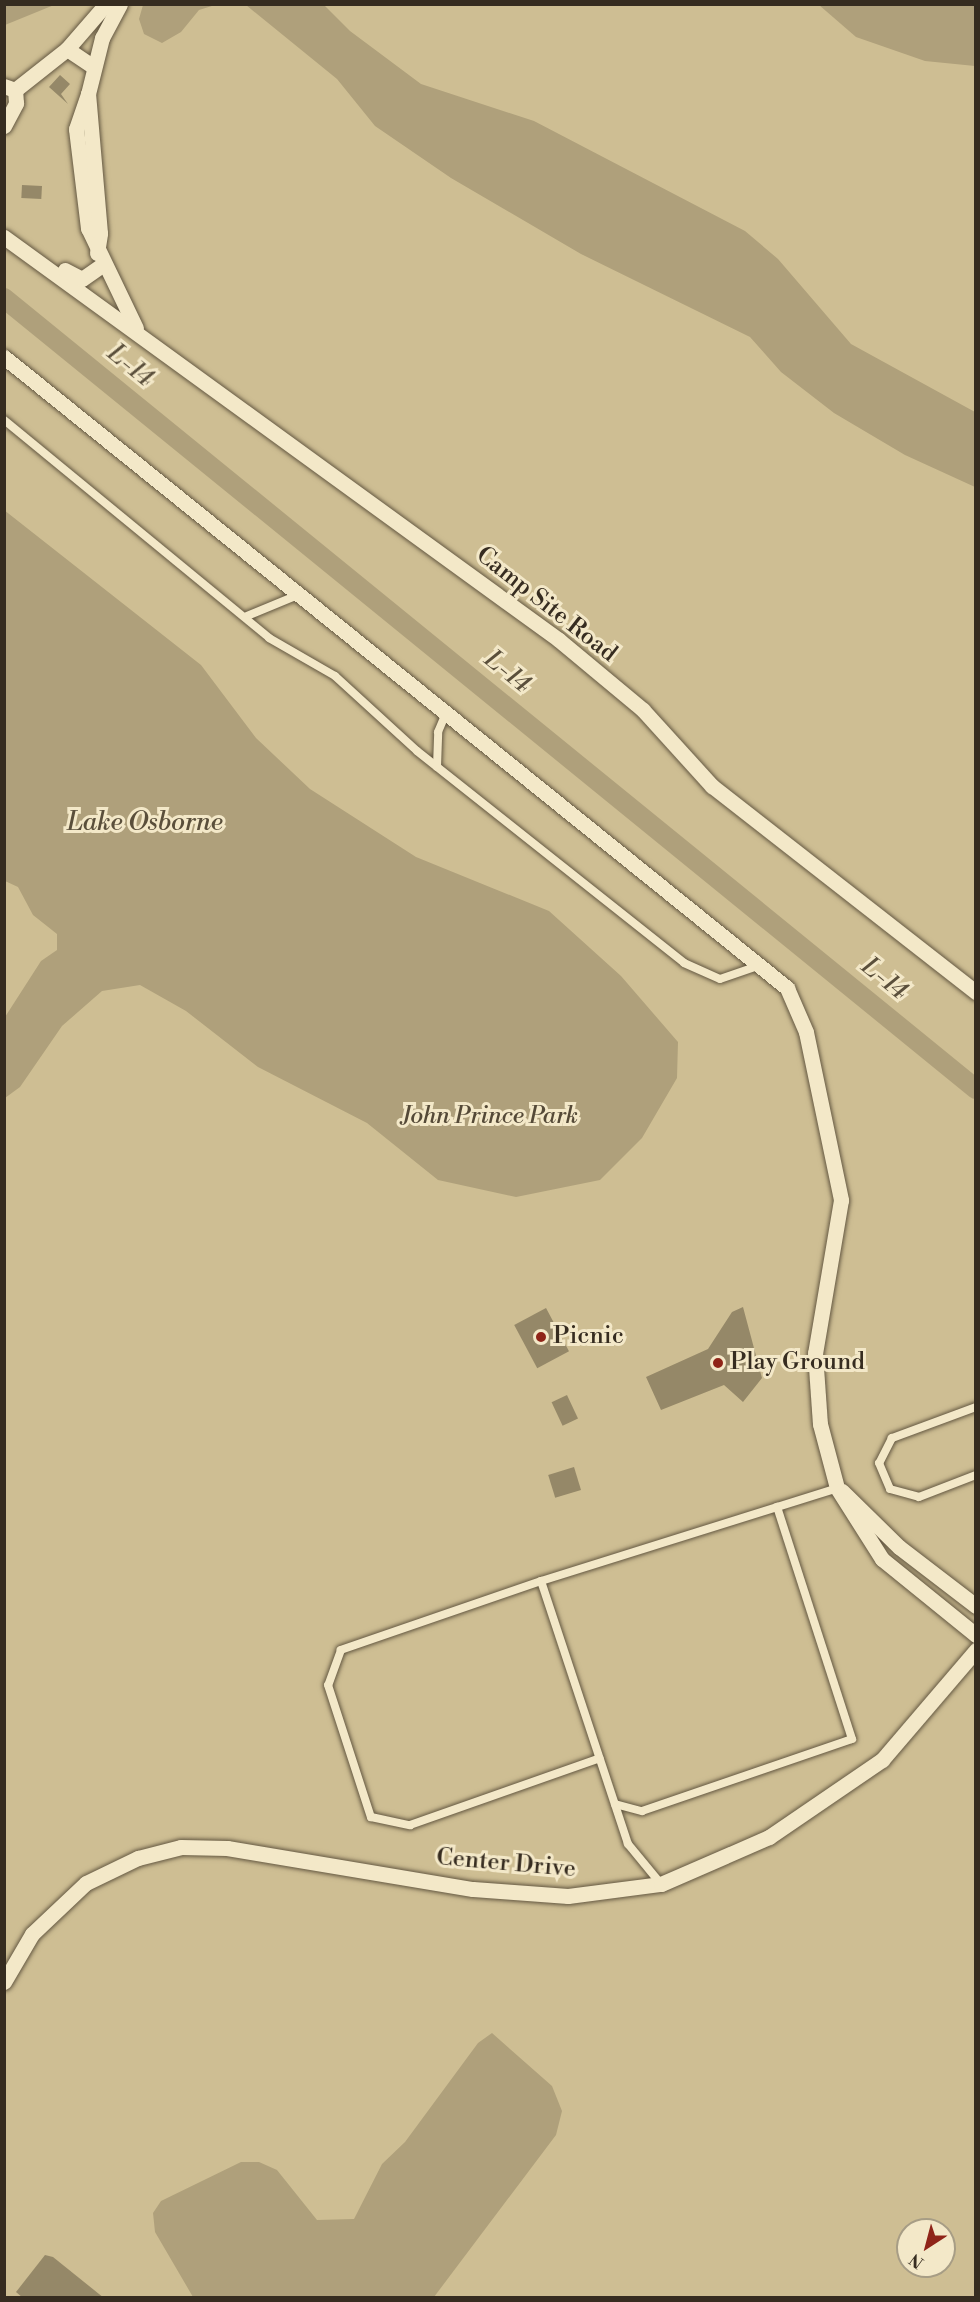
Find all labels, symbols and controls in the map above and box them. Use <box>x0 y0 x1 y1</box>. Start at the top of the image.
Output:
water label: L-14 <box>101 338 159 394</box>
street label: Camp Site Road <box>470 541 622 669</box>
water label: L-14 <box>478 644 536 700</box>
water label: Lake Osborne <box>67 807 223 839</box>
water label: L-14 <box>855 951 913 1007</box>
park label: John Prince Park <box>402 1103 578 1131</box>
place label: Picnic <box>553 1323 624 1351</box>
marker: Picnic <box>534 1330 548 1344</box>
place label: Play Ground <box>730 1349 865 1377</box>
marker: Play Ground <box>711 1356 725 1370</box>
street label: Center Drive <box>435 1844 577 1884</box>
north arrow <box>896 2218 956 2278</box>
text: N <box>906 2249 928 2273</box>

